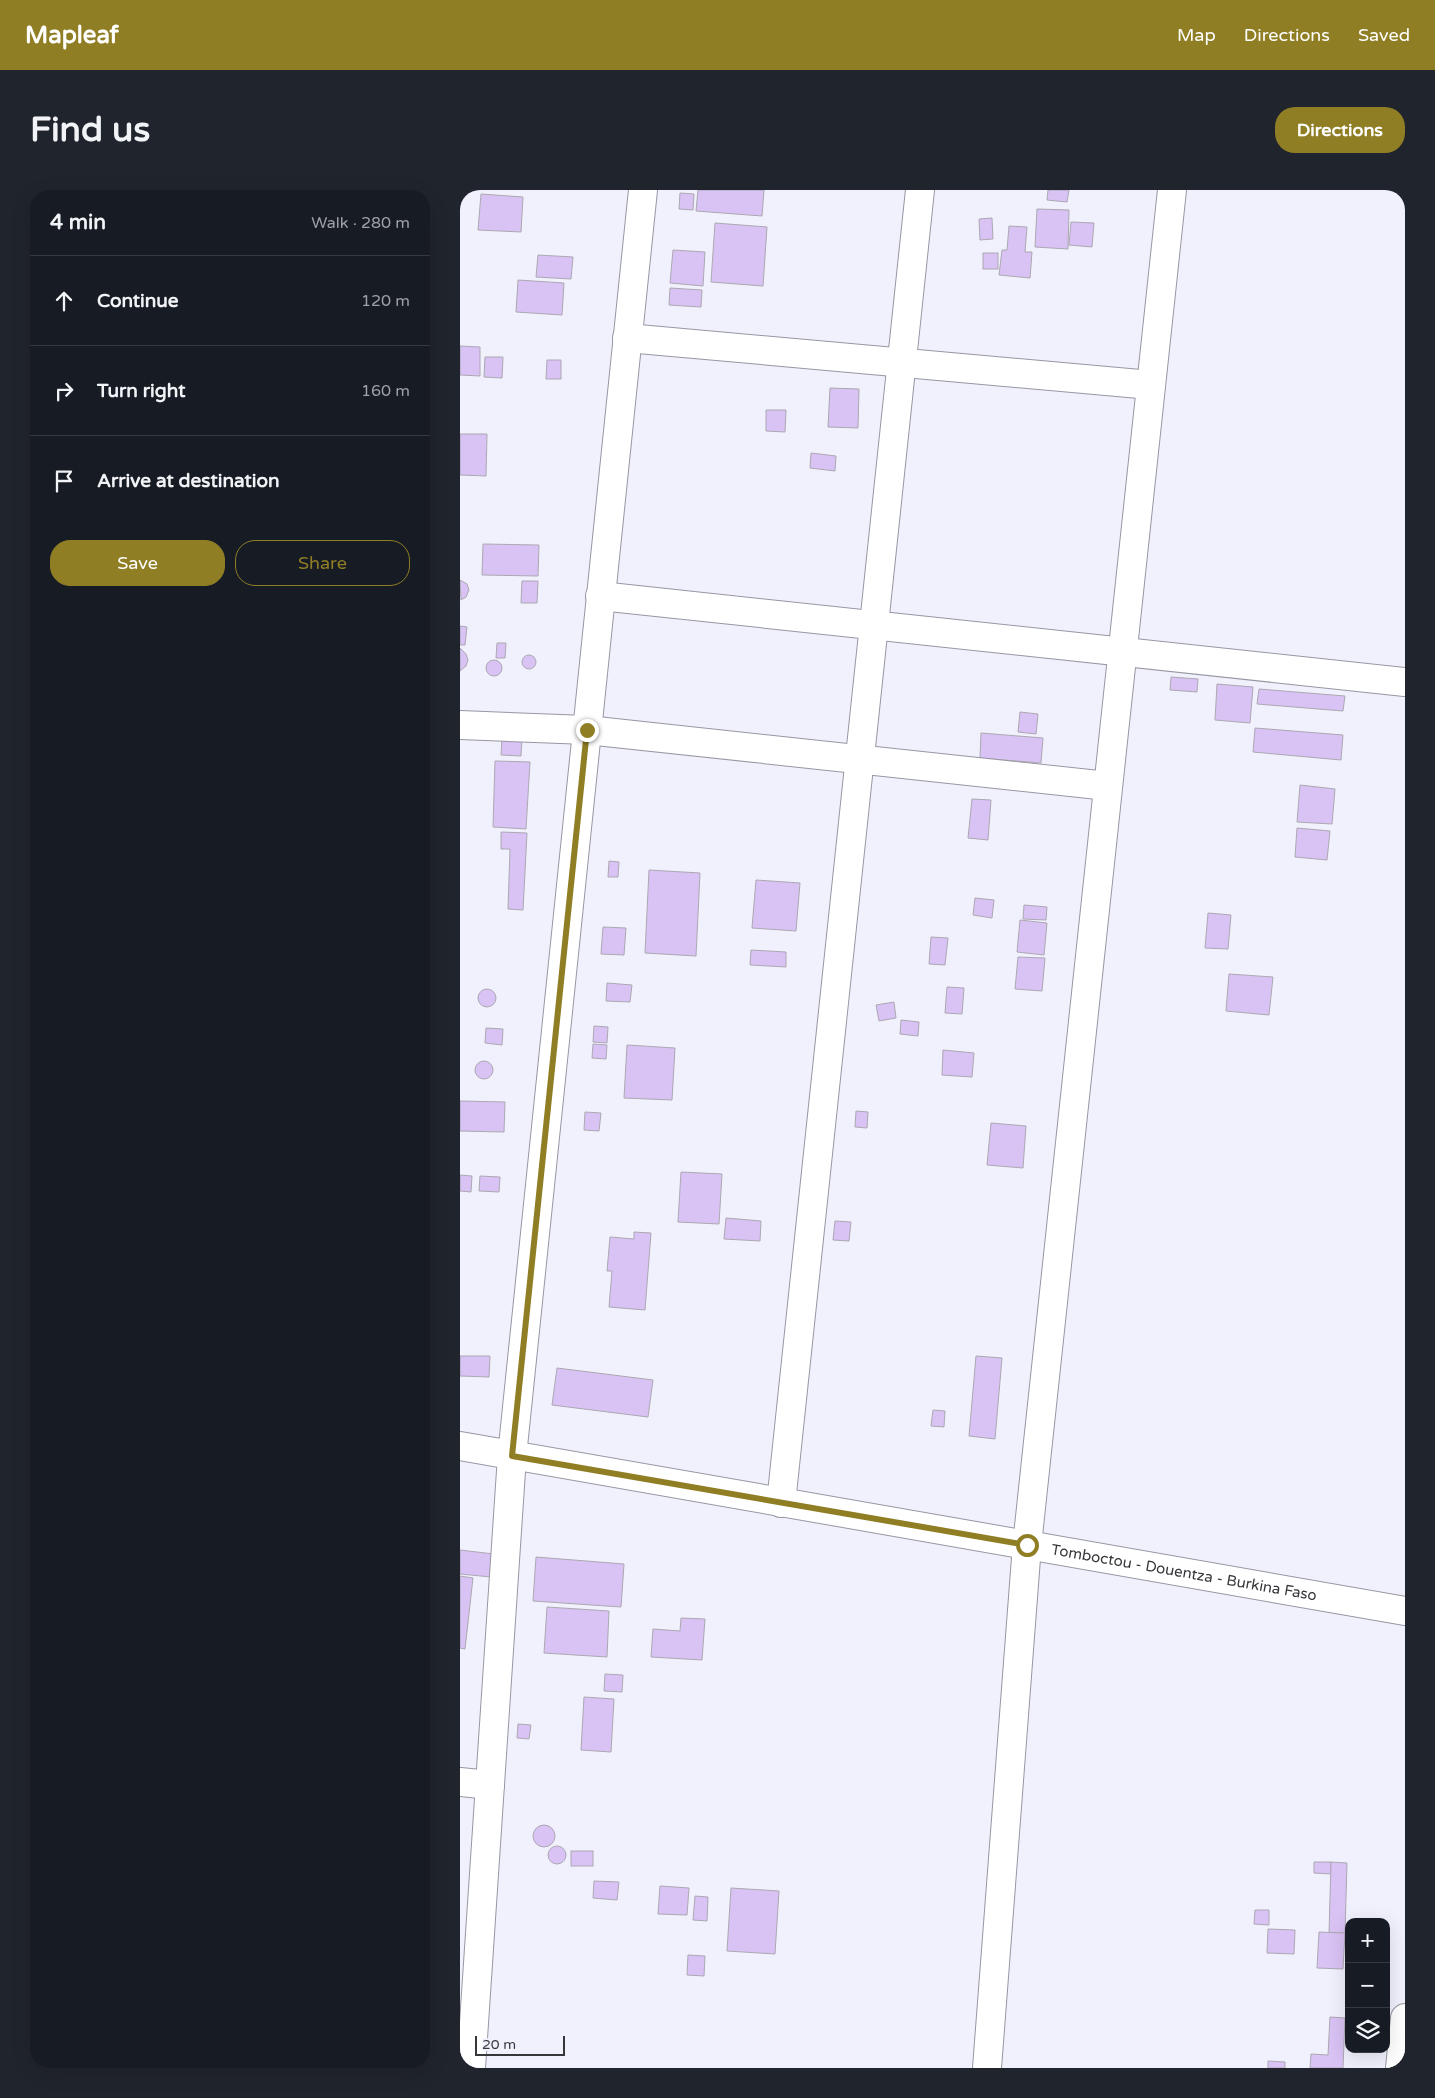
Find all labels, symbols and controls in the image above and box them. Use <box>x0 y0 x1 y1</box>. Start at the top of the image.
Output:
text: Mapleaf <box>25 21 119 50</box>
text: Map <box>1177 24 1216 46</box>
text: Directions <box>1244 24 1330 46</box>
text: Saved <box>1358 24 1410 46</box>
button: Directions <box>1275 107 1405 153</box>
text: Find us <box>30 109 150 151</box>
text: 4 min <box>50 210 106 235</box>
text: Walk · 280 m <box>311 213 410 233</box>
icon: ahead <box>50 287 78 315</box>
text: Continue <box>97 290 179 312</box>
text: 120 m <box>361 291 410 311</box>
icon: right <box>50 377 78 405</box>
text: Turn right <box>97 380 185 402</box>
text: 160 m <box>361 381 410 401</box>
icon: arrive <box>50 467 78 495</box>
text: Arrive at destination <box>97 470 280 492</box>
button: Save <box>50 540 225 586</box>
button: Share <box>235 540 410 586</box>
route end <box>576 719 599 742</box>
route start <box>1016 1534 1039 1557</box>
street label: Tomboctou - Douentza - Burkina Faso <box>1050 1540 1318 1604</box>
map controls <box>1345 1918 1390 2053</box>
button: + <box>1345 1918 1390 1963</box>
button: − <box>1345 1963 1390 2008</box>
button: layers <box>1345 2008 1390 2053</box>
scale bar <box>475 2033 565 2056</box>
text: 20 m <box>482 2036 516 2053</box>

